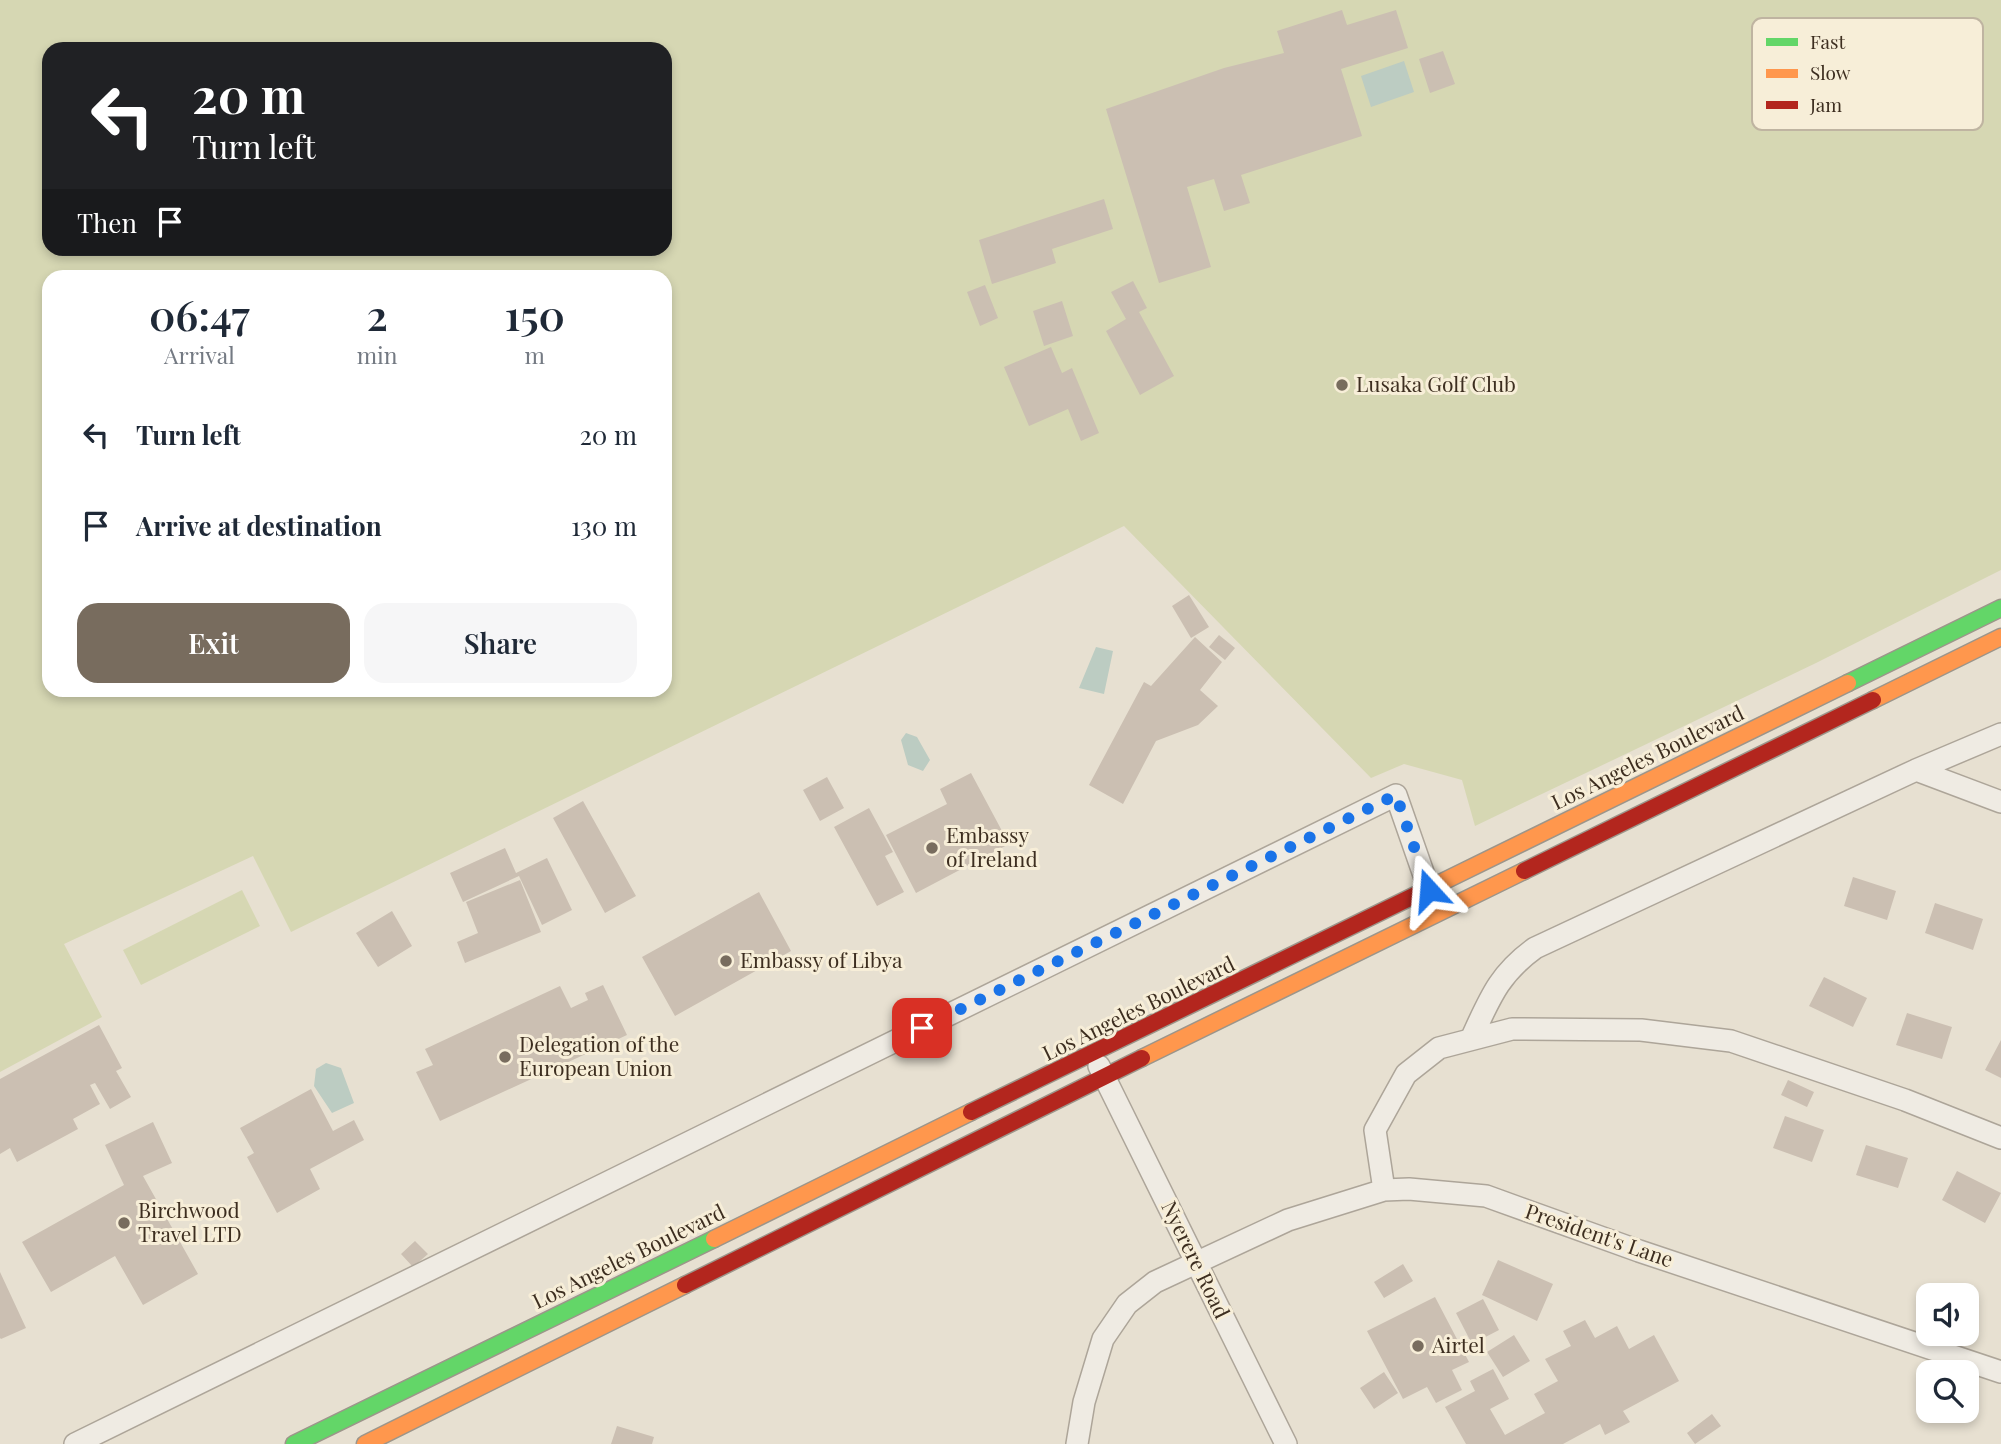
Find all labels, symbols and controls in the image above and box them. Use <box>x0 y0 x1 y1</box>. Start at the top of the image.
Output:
legend <box>1752 18 1983 130</box>
text: Fast <box>1810 28 1846 54</box>
text: Slow <box>1810 59 1851 85</box>
text: 20 m <box>192 61 305 126</box>
icon: left <box>77 70 168 161</box>
text: Jam <box>1809 91 1842 117</box>
text: Turn left <box>192 124 316 167</box>
icon: arrive <box>151 203 189 241</box>
text: Then <box>77 205 137 240</box>
text: 06:47 <box>149 286 250 342</box>
text: 2 <box>366 286 388 342</box>
text: 150 <box>504 286 565 342</box>
text: Arrival <box>164 339 235 370</box>
text: min <box>357 339 398 370</box>
text: m <box>525 339 545 370</box>
place label: Lusaka Golf Club <box>1356 369 1516 397</box>
marker: Lusaka Golf Club <box>1334 377 1350 393</box>
icon: left <box>77 416 115 454</box>
text: Turn left <box>136 417 241 452</box>
text: 20 m <box>579 417 637 452</box>
icon: arrive <box>77 507 115 545</box>
text: Arrive at destination <box>136 508 382 543</box>
text: 130 m <box>571 508 637 543</box>
button: Exit <box>77 603 350 683</box>
button: Share <box>364 603 637 683</box>
street label: Los Angeles Boulevard <box>1546 697 1748 815</box>
place label: Embassy of Ireland <box>946 820 1038 872</box>
marker: Embassy of Ireland <box>924 840 940 856</box>
position arrow <box>1392 853 1466 927</box>
place label: Embassy of Libya <box>740 945 903 973</box>
street label: Los Angeles Boulevard <box>1037 948 1239 1066</box>
marker: Embassy of Libya <box>718 953 734 969</box>
pin <box>892 998 952 1058</box>
icon: arrive <box>903 1009 941 1047</box>
place label: Delegation of the European Union <box>519 1029 679 1081</box>
marker: Delegation of the European Union <box>497 1049 513 1065</box>
place label: Birchwood Travel LTD <box>138 1195 242 1247</box>
street label: Los Angeles Boulevard <box>527 1196 729 1314</box>
street label: Nyerere Road <box>1156 1196 1237 1323</box>
street label: President's Lane <box>1522 1196 1677 1273</box>
marker: Birchwood Travel LTD <box>116 1215 132 1231</box>
map controls <box>1916 1283 1979 1423</box>
button: sound <box>1916 1283 1979 1346</box>
place label: Airtel <box>1431 1330 1485 1358</box>
marker: Airtel <box>1410 1338 1426 1354</box>
button: search <box>1916 1360 1979 1423</box>

